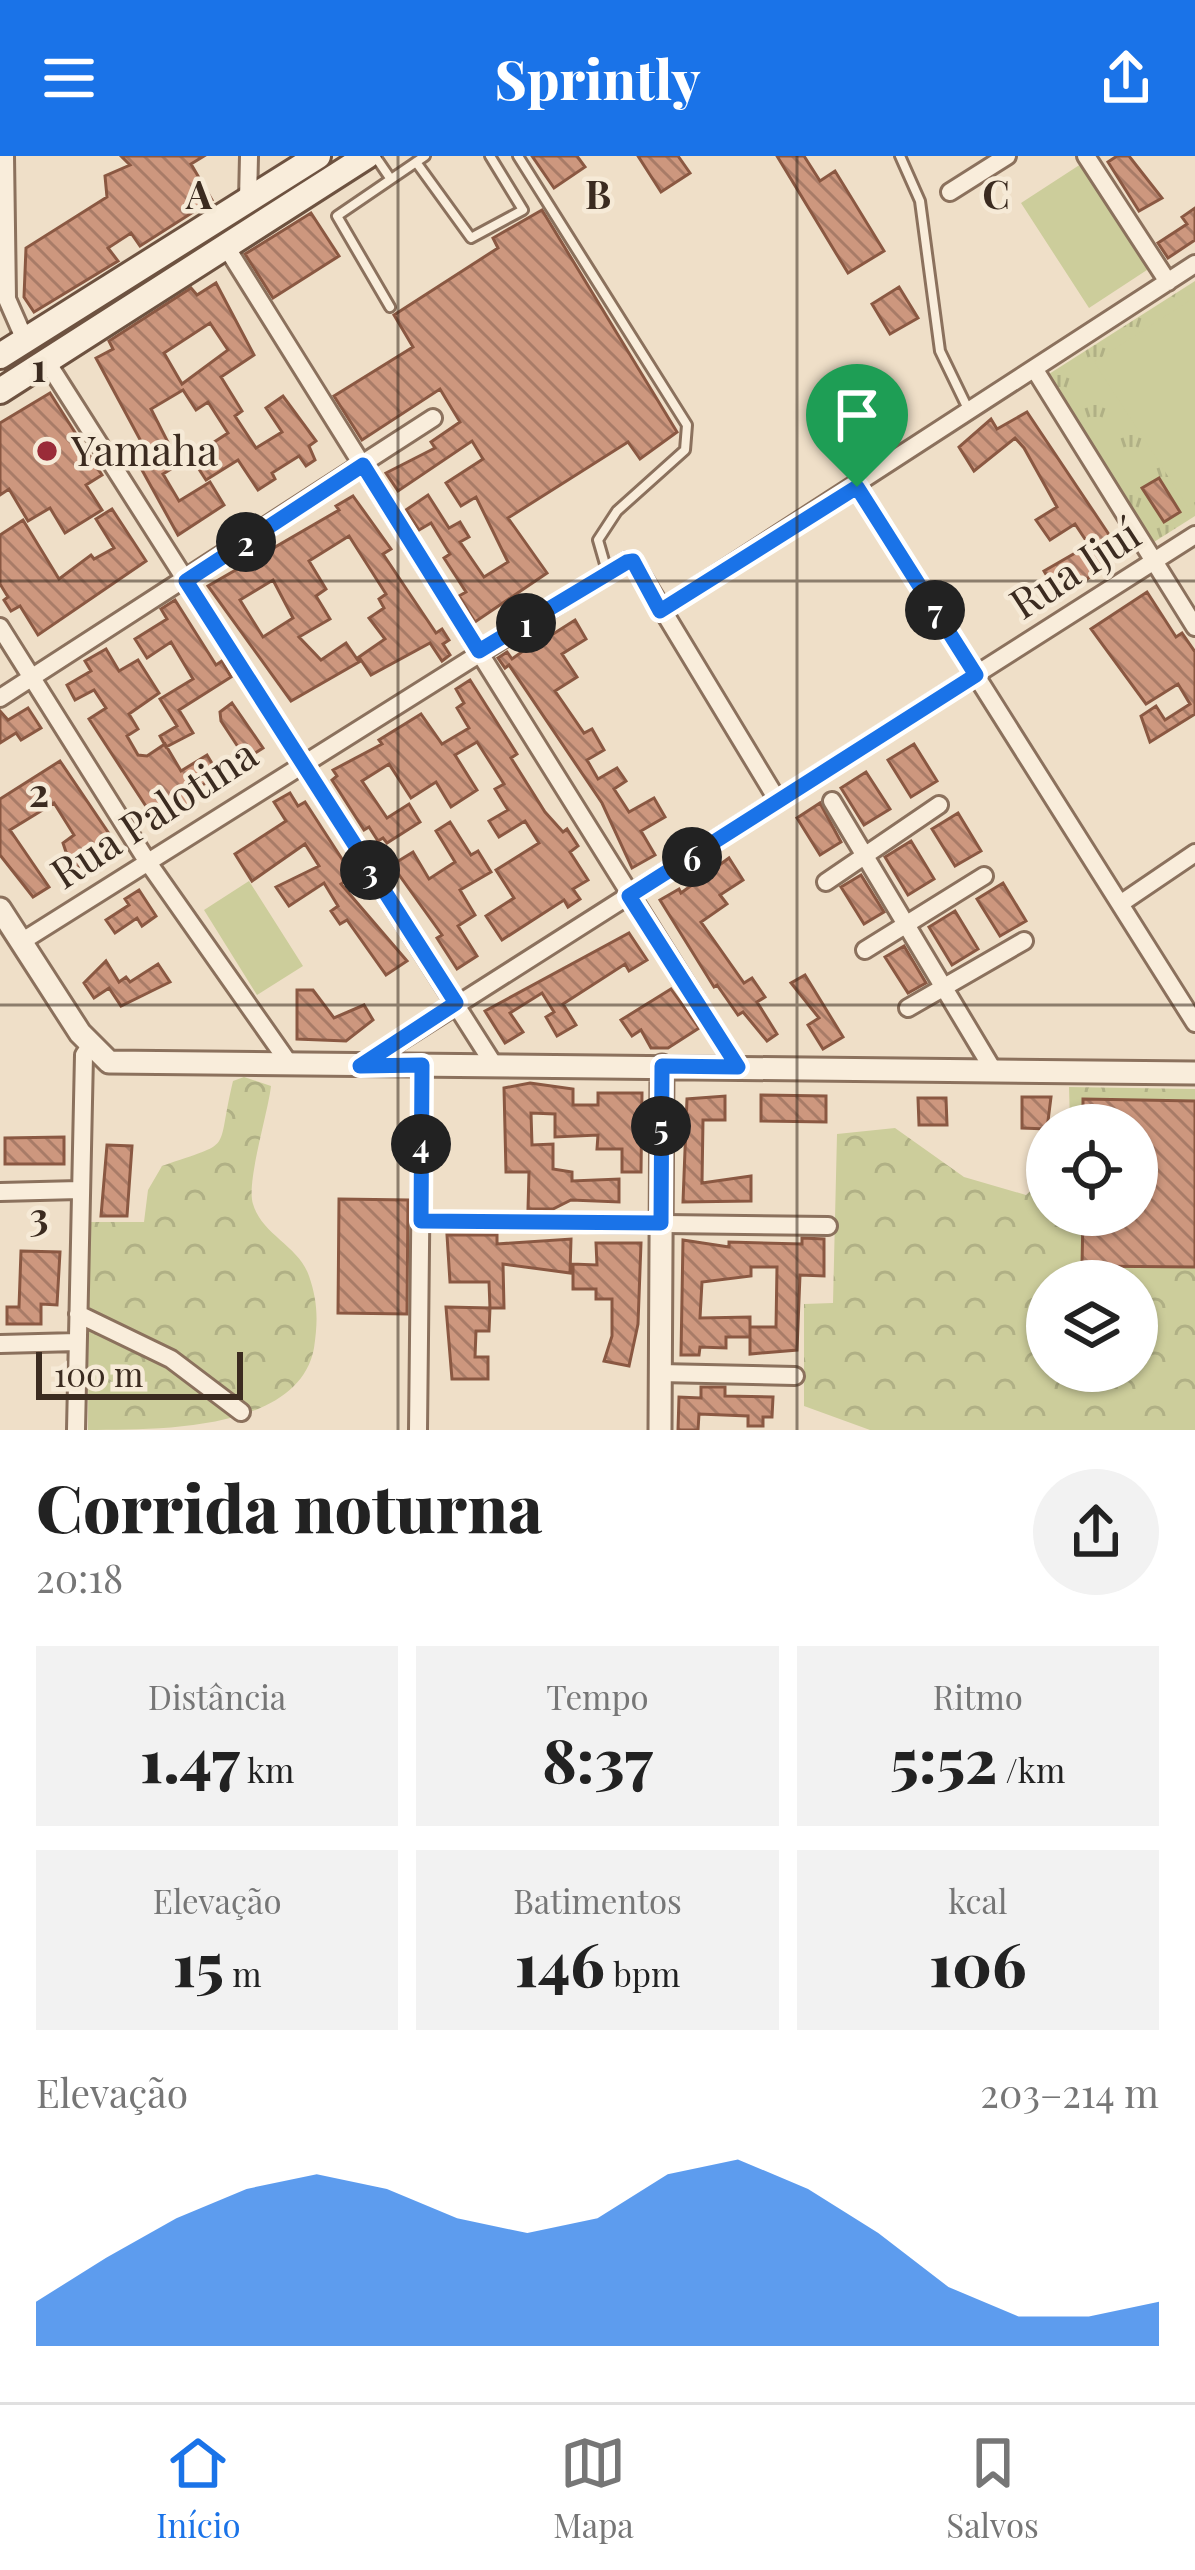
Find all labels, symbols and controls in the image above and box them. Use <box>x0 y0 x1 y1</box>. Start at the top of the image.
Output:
text: Sprintly <box>494 42 701 114</box>
icon: menu <box>36 45 102 111</box>
icon: share <box>1093 45 1159 111</box>
text: A <box>185 167 213 219</box>
text: B <box>585 167 611 219</box>
text: C <box>982 167 1010 219</box>
text: 1 <box>32 340 46 392</box>
pin <box>806 364 908 487</box>
icon: arrive <box>824 382 890 448</box>
place label: Yamaha <box>70 421 218 477</box>
marker: Yamaha <box>34 438 60 464</box>
street label: Rua Ijuí <box>998 504 1150 630</box>
pin: 2 <box>216 512 276 572</box>
text: 2 <box>237 520 255 564</box>
pin: 7 <box>905 580 965 640</box>
text: 7 <box>927 588 943 632</box>
pin: 1 <box>496 593 556 653</box>
text: 1 <box>520 601 532 645</box>
street label: Rua Palotina <box>39 725 267 900</box>
text: 2 <box>29 765 49 817</box>
pin: 6 <box>662 827 722 887</box>
text: 6 <box>683 835 701 879</box>
pin: 3 <box>340 840 400 900</box>
text: 3 <box>362 848 378 892</box>
pin: 5 <box>631 1096 691 1156</box>
text: 5 <box>653 1104 669 1148</box>
map controls <box>1026 1104 1158 1392</box>
button: locate <box>1026 1104 1158 1236</box>
pin: 4 <box>391 1114 451 1174</box>
text: 4 <box>412 1122 430 1166</box>
text: 3 <box>29 1189 49 1241</box>
button: layers <box>1026 1260 1158 1392</box>
scale bar <box>36 1346 243 1399</box>
text: 100 m <box>54 1351 143 1395</box>
text: Corrida noturna <box>36 1462 543 1550</box>
button: share <box>1033 1469 1159 1595</box>
text: 20:18 <box>36 1551 123 1603</box>
text: Distância <box>148 1674 286 1718</box>
text: Tempo <box>546 1674 649 1718</box>
text: Ritmo <box>933 1674 1023 1718</box>
text: 1.47 <box>140 1718 240 1798</box>
text: 8:37 <box>542 1718 653 1798</box>
text: 5:52 <box>890 1718 997 1798</box>
text: km <box>240 1747 294 1791</box>
text: /km <box>997 1747 1065 1791</box>
text: Elevação <box>153 1878 282 1922</box>
text: Batimentos <box>513 1878 682 1922</box>
text: kcal <box>948 1878 1007 1922</box>
text: 15 <box>173 1922 224 2002</box>
text: 146 <box>515 1922 605 2002</box>
text: 106 <box>929 1922 1027 2002</box>
text: m <box>224 1951 261 1995</box>
text: bpm <box>605 1951 680 1995</box>
text: Elevação <box>36 2066 188 2118</box>
text: 203–214 m <box>980 2066 1159 2118</box>
tab: Início <box>156 2430 241 2546</box>
tab: Mapa <box>553 2430 634 2546</box>
tab: Salvos <box>946 2430 1039 2546</box>

